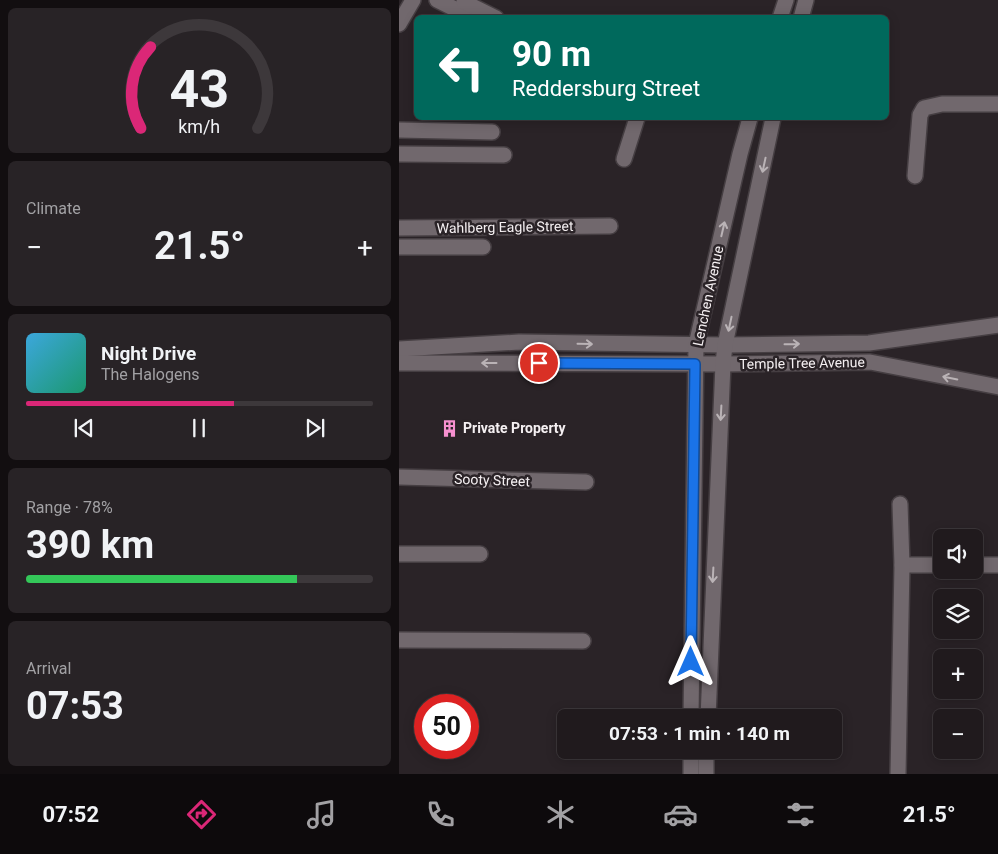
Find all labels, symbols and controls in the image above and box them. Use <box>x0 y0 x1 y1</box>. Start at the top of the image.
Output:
text: 90 m <box>512 34 591 75</box>
icon: left <box>429 35 494 100</box>
text: 43 <box>170 59 229 120</box>
text: Reddersburg Street <box>512 76 700 101</box>
text: km/h <box>179 116 220 137</box>
one-way arrow <box>758 157 768 173</box>
text: Climate <box>26 199 81 218</box>
street label: Wahlberg Eagle Street <box>436 218 574 236</box>
one-way arrow <box>719 222 728 238</box>
text: 21.5° <box>154 224 245 268</box>
text: − <box>26 231 42 264</box>
text: + <box>357 231 373 264</box>
street label: Lenchen Avenue <box>690 244 726 348</box>
one-way arrow <box>725 316 734 332</box>
one-way arrow <box>577 339 593 348</box>
one-way arrow <box>783 339 799 349</box>
text: Night Drive <box>101 342 196 365</box>
pin <box>518 342 560 384</box>
icon: arrive <box>525 349 553 377</box>
street label: Temple Tree Avenue <box>739 354 865 372</box>
one-way arrow <box>481 358 498 368</box>
text: The Halogens <box>101 365 200 384</box>
one-way arrow <box>943 372 959 382</box>
one-way arrow <box>716 404 726 420</box>
icon: previous <box>70 414 98 442</box>
icon: pause <box>185 414 213 442</box>
icon: next <box>301 414 329 442</box>
building icon: Private Property <box>439 418 459 438</box>
place label: Private Property <box>463 420 567 436</box>
street label: Sooty Street <box>454 471 531 489</box>
text: Range · 78% <box>26 498 113 517</box>
text: 390 km <box>26 523 154 567</box>
map controls <box>933 529 983 759</box>
button: sound <box>933 529 983 579</box>
one-way arrow <box>709 567 718 583</box>
button: layers <box>933 589 983 639</box>
position arrow <box>664 635 716 687</box>
button: + <box>933 649 983 699</box>
text: Arrival <box>26 659 71 678</box>
text: 07:53 <box>26 684 124 728</box>
speed limit sign: 50 <box>414 694 479 759</box>
button: − <box>933 709 983 759</box>
text: 07:53 · 1 min · 140 m <box>609 722 790 745</box>
icon: directions <box>184 797 219 832</box>
icon: music <box>304 797 339 832</box>
icon: phone <box>423 797 458 832</box>
icon: climate <box>543 797 578 832</box>
icon: car <box>663 797 698 832</box>
icon: filters <box>783 797 818 832</box>
text: 07:52 <box>42 802 99 827</box>
text: 21.5° <box>903 802 955 827</box>

